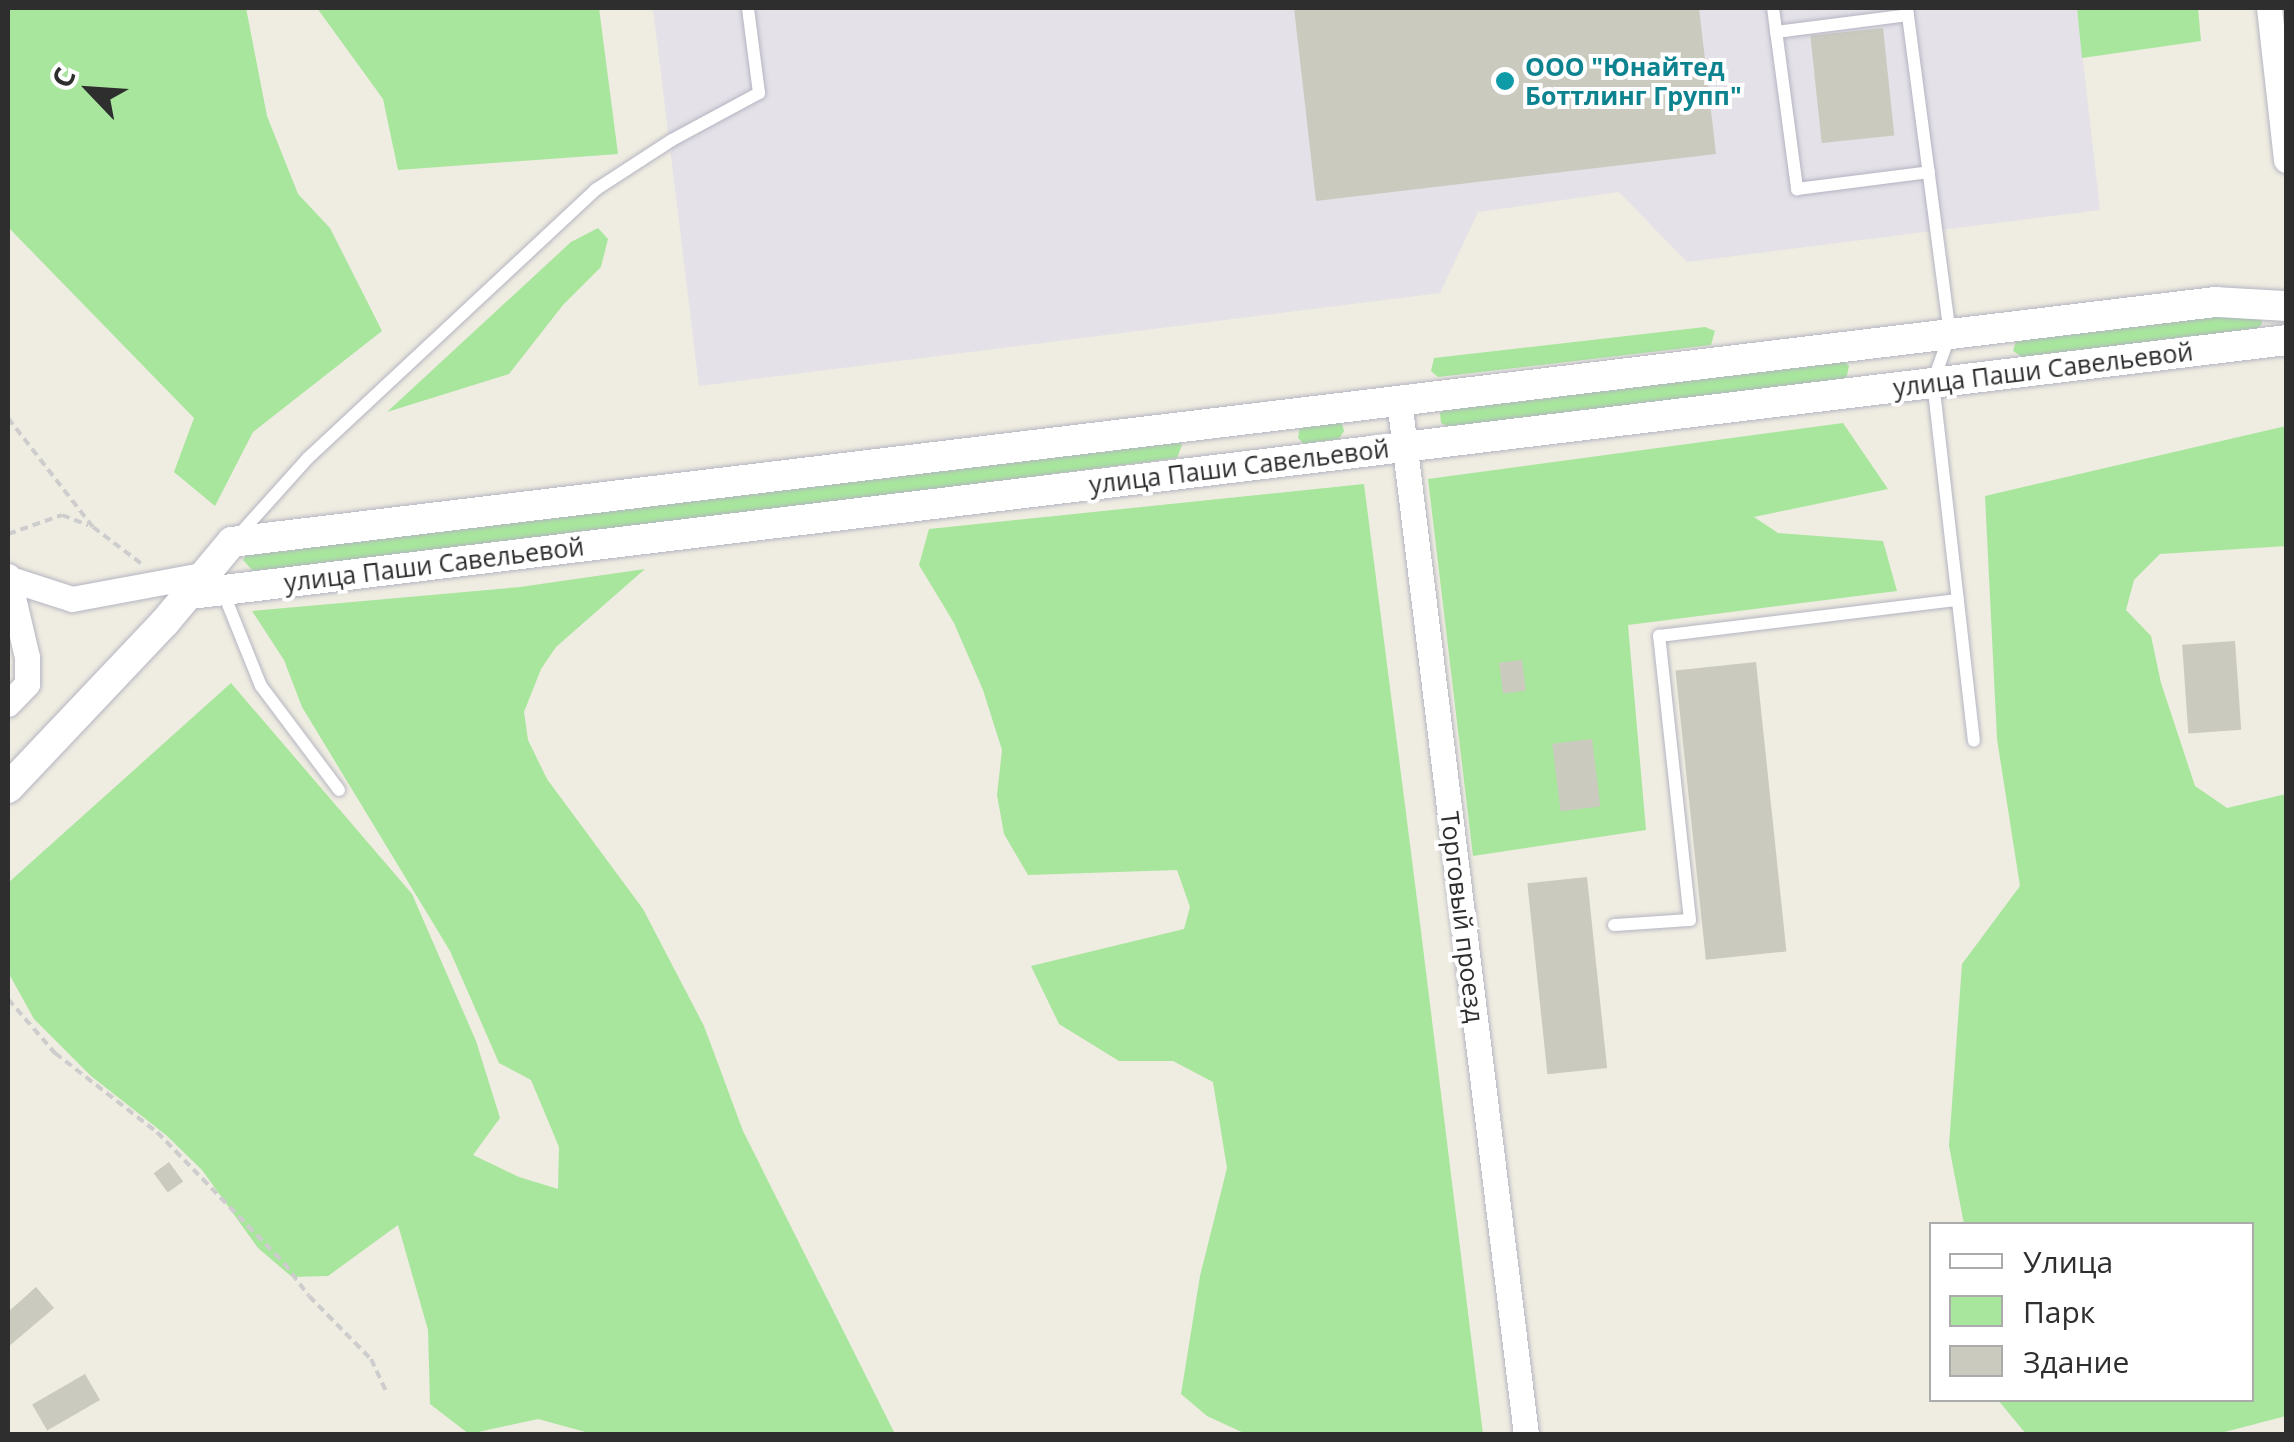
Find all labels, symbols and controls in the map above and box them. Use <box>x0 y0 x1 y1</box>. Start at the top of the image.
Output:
north arrow <box>40 40 140 140</box>
place label: ООО "Юнайтед Боттлинг Групп" <box>1525 52 1742 111</box>
text: С <box>42 61 84 93</box>
marker: ООО "Юнайтед Боттлинг Групп" <box>1494 70 1516 92</box>
street label: улица Паши Савельевой <box>1891 336 2195 402</box>
street label: улица Паши Савельевой <box>1087 433 1391 499</box>
street label: улица Паши Савельевой <box>282 531 586 597</box>
street label: Торговый проезд <box>1435 810 1491 1024</box>
legend <box>1929 1222 2254 1402</box>
text: Улица <box>2023 1241 2113 1282</box>
text: Парк <box>2023 1291 2095 1332</box>
text: Здание <box>2023 1341 2129 1382</box>

